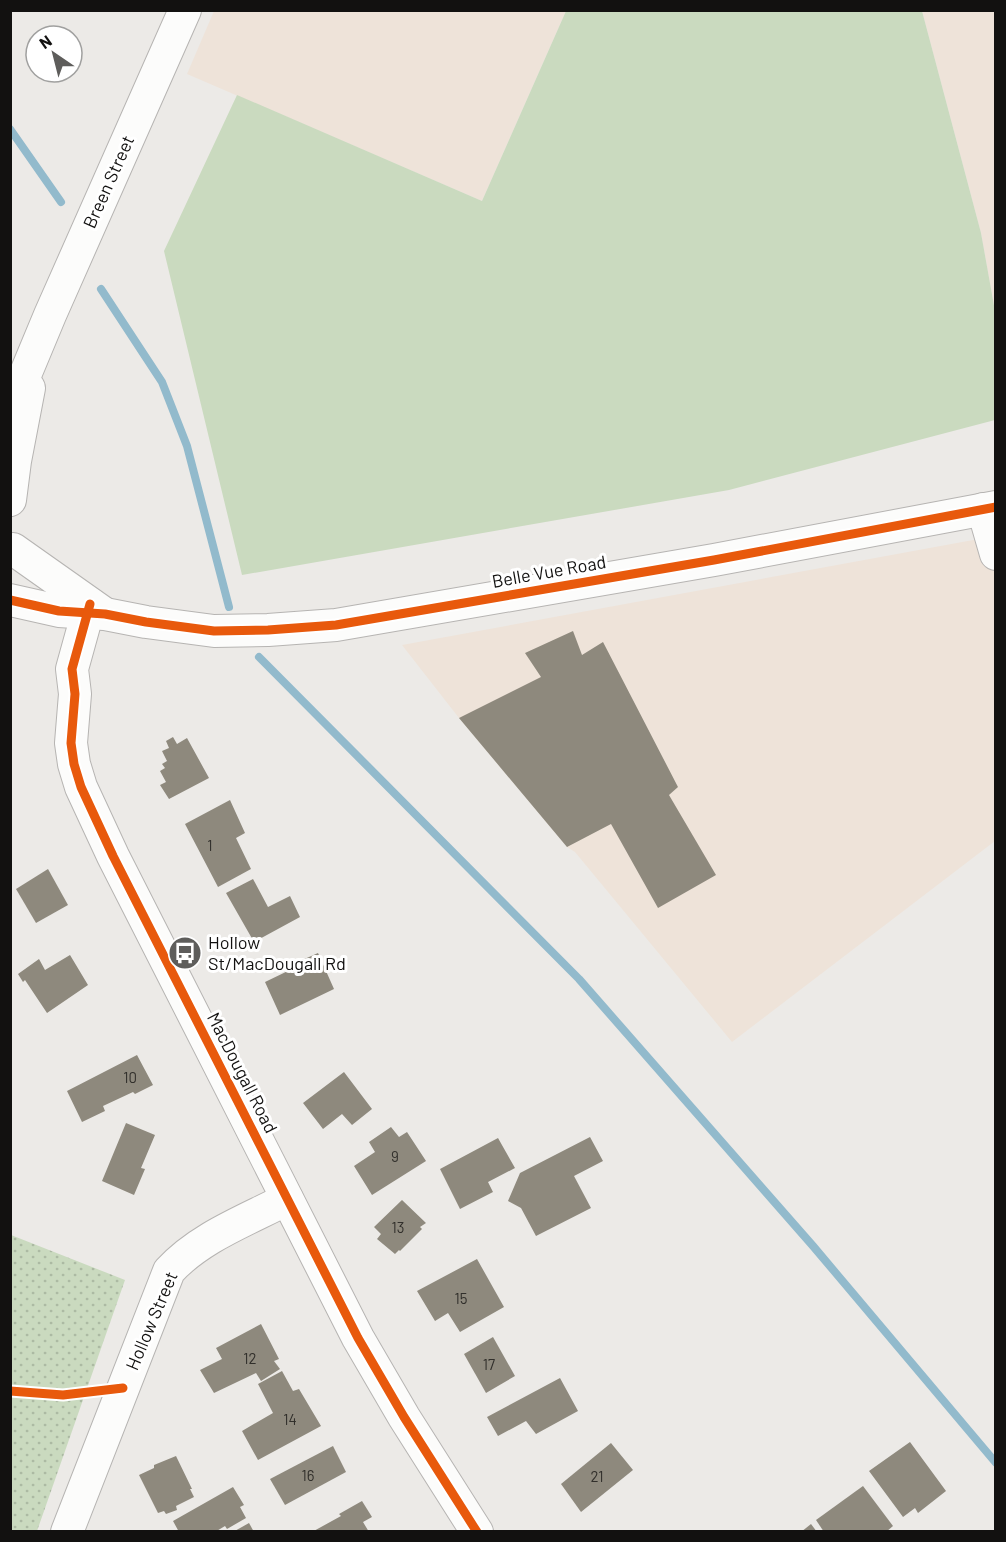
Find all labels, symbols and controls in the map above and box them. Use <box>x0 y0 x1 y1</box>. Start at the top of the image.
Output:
north arrow <box>24 24 84 84</box>
text: N <box>35 30 55 52</box>
street label: Breen Street <box>78 132 138 231</box>
street label: Belle Vue Road <box>490 550 608 592</box>
house number: 1 <box>207 836 213 854</box>
place label: Hollow St/MacDougall Rd <box>208 931 346 974</box>
bus stop icon: Hollow St/MacDougall Rd <box>167 935 203 971</box>
street label: MacDougall Road <box>203 1009 283 1137</box>
house number: 10 <box>123 1068 137 1086</box>
house number: 9 <box>391 1147 399 1165</box>
house number: 13 <box>392 1218 404 1236</box>
street label: Hollow Street <box>120 1268 182 1373</box>
house number: 15 <box>455 1289 467 1307</box>
house number: 12 <box>243 1349 257 1367</box>
house number: 17 <box>483 1355 495 1373</box>
house number: 14 <box>283 1410 297 1428</box>
house number: 16 <box>302 1466 314 1484</box>
house number: 21 <box>590 1467 604 1485</box>

